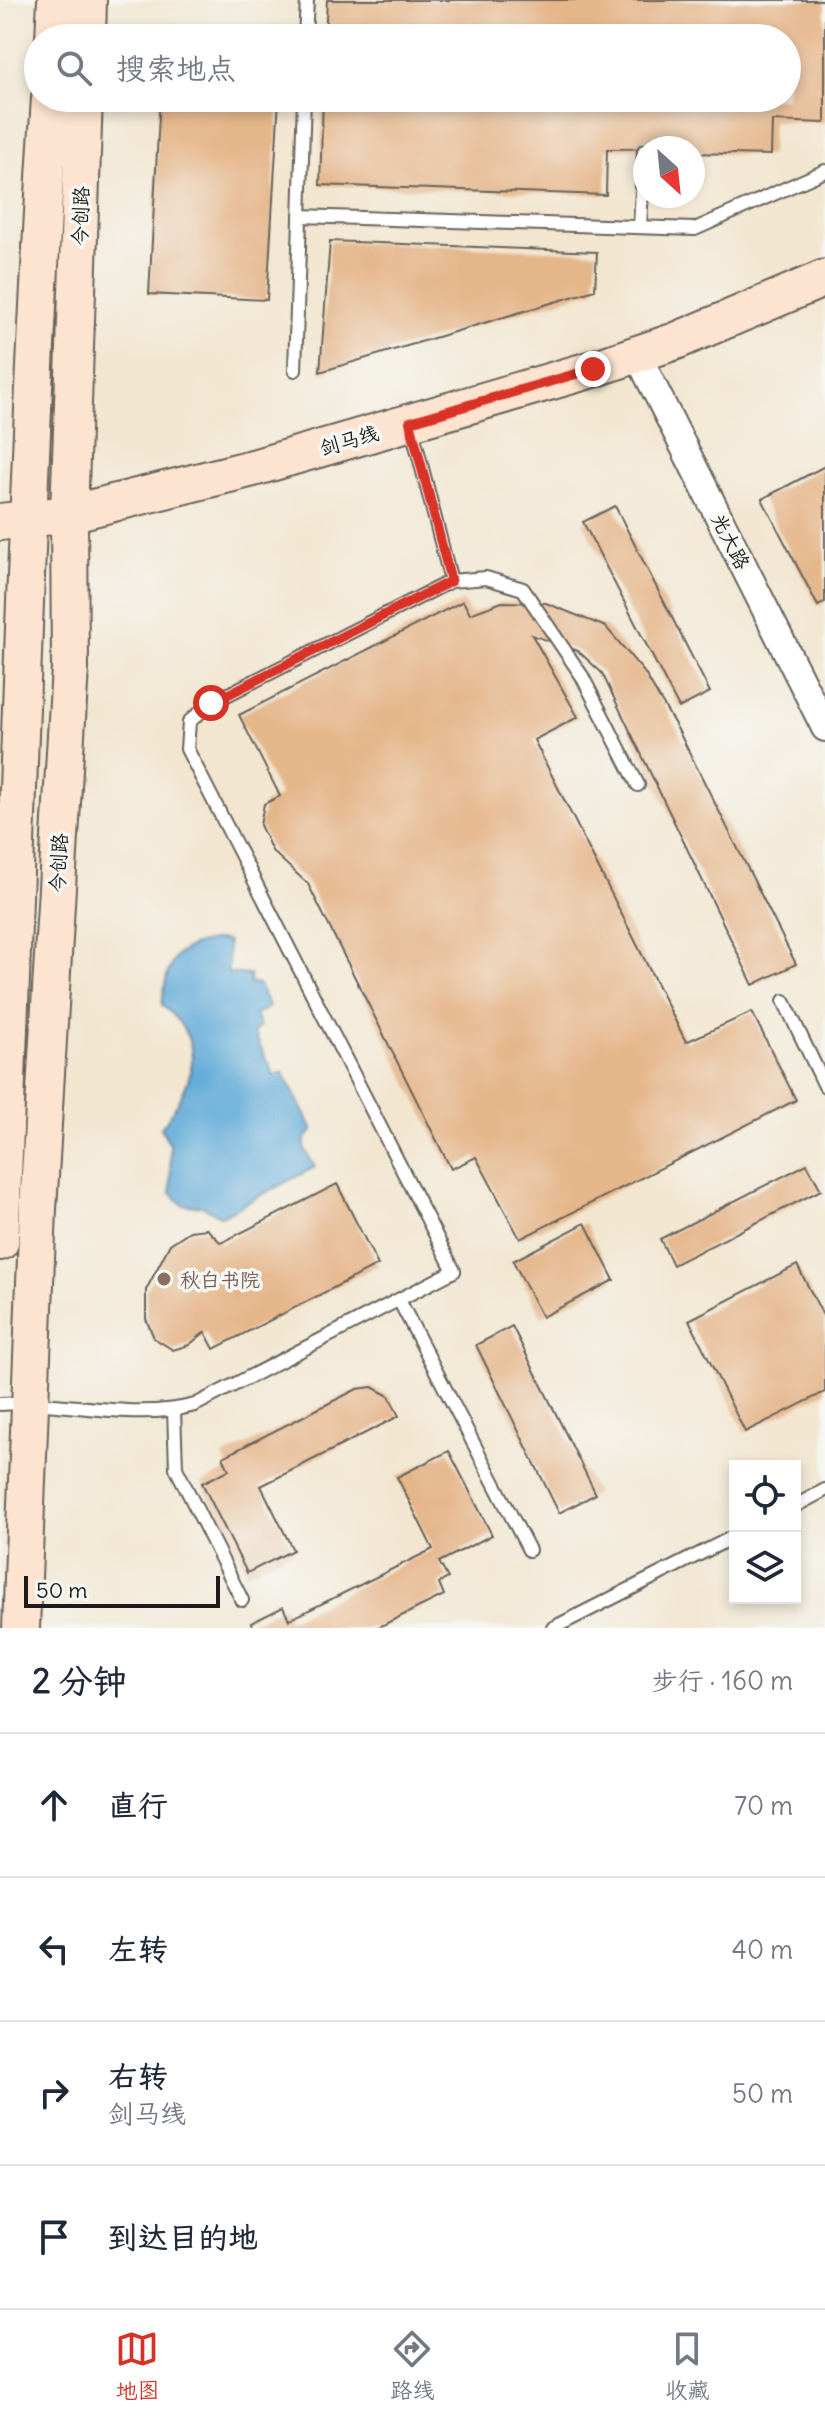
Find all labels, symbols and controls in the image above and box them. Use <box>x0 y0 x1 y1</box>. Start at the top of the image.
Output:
search box <box>24 24 801 112</box>
icon: search <box>52 46 96 90</box>
text: 搜索地点 <box>116 49 236 87</box>
north arrow <box>633 136 705 208</box>
street label: 今创路 <box>66 185 94 246</box>
route end <box>575 351 611 387</box>
street label: 剑马线 <box>317 420 381 460</box>
street label: 光大路 <box>706 509 756 574</box>
route start <box>193 685 229 721</box>
street label: 今创路 <box>44 831 72 894</box>
place label: 秋白书院 <box>180 1267 260 1292</box>
marker: 秋白书院 <box>155 1270 173 1288</box>
map controls <box>729 1460 801 1604</box>
button: locate <box>729 1460 801 1532</box>
button: layers <box>729 1532 801 1604</box>
scale bar <box>24 1572 220 1608</box>
text: 50 m <box>36 1576 88 1604</box>
text: 2 分钟 <box>32 1659 127 1702</box>
text: 步行 · 160 m <box>651 1664 793 1697</box>
icon: ahead <box>32 1783 76 1827</box>
text: 直行 <box>108 1786 168 1824</box>
text: 70 m <box>734 1789 793 1822</box>
icon: left <box>32 1927 76 1971</box>
text: 左转 <box>108 1930 168 1968</box>
text: 40 m <box>732 1933 793 1966</box>
text: 右转 <box>108 2057 168 2095</box>
icon: right <box>32 2071 76 2115</box>
text: 50 m <box>732 2077 793 2110</box>
text: 剑马线 <box>108 2097 186 2130</box>
icon: arrive <box>32 2215 76 2259</box>
text: 到达目的地 <box>108 2218 258 2256</box>
tab: 地图 <box>115 2327 160 2404</box>
tab: 路线 <box>390 2327 435 2404</box>
tab: 收藏 <box>665 2327 710 2404</box>

